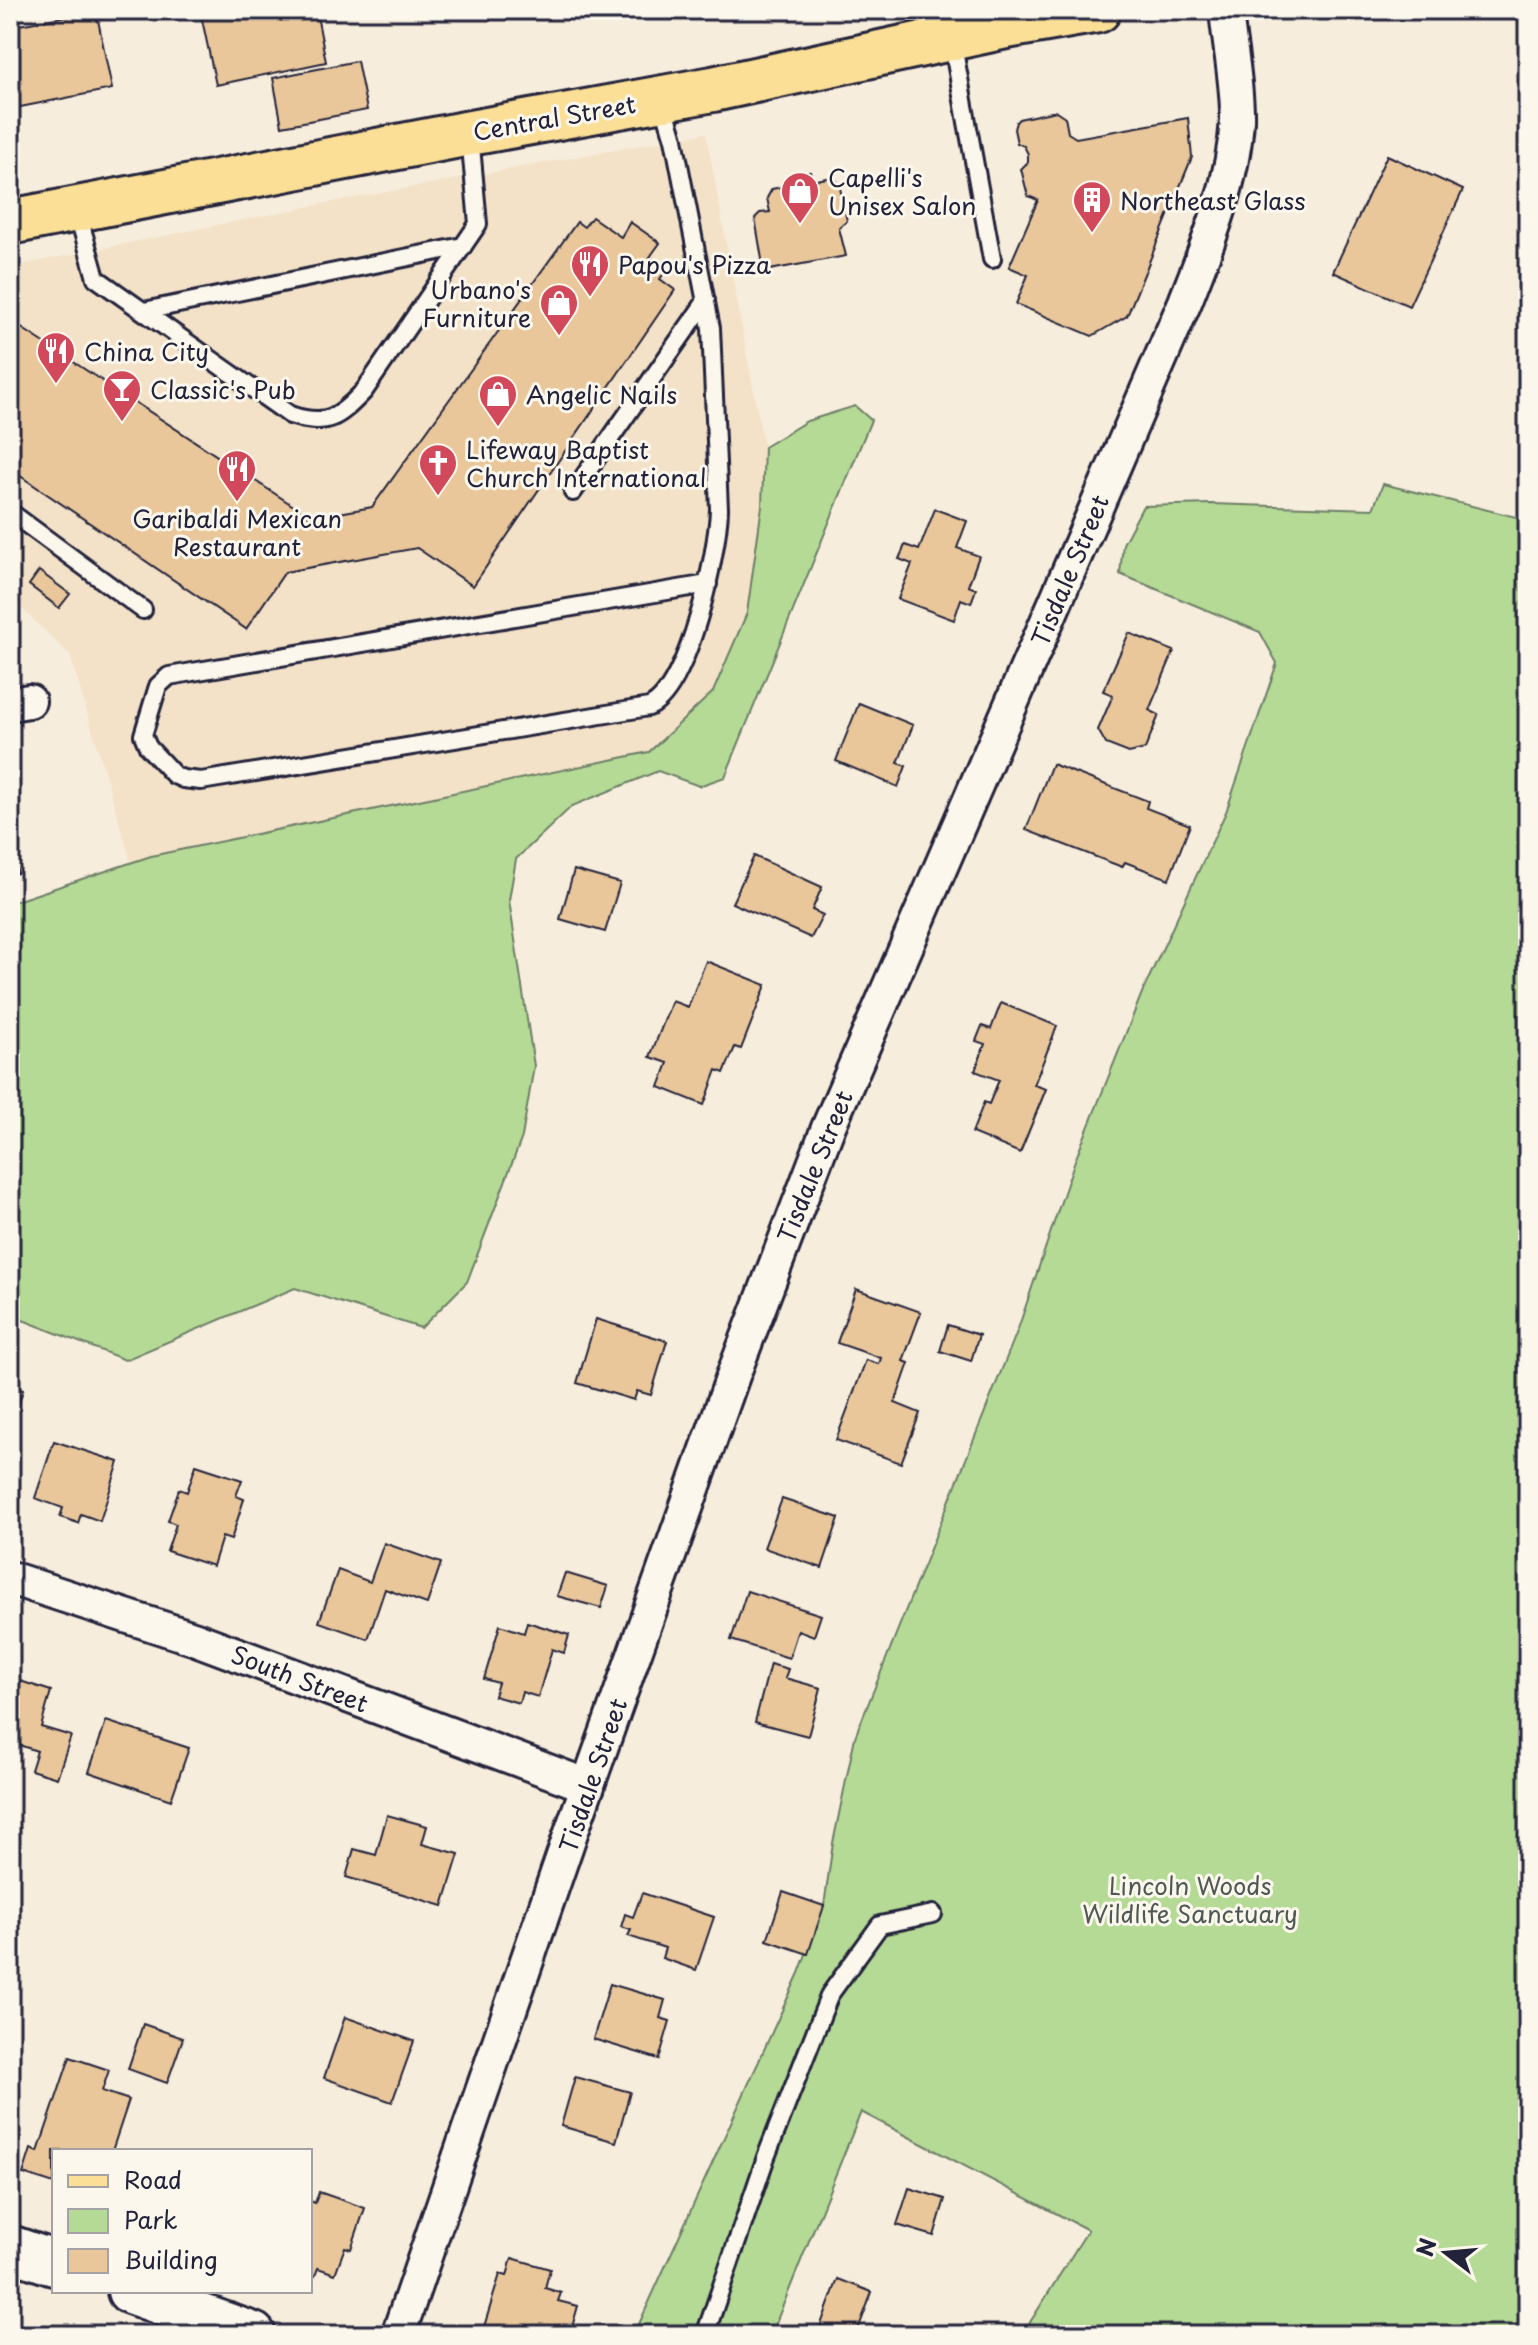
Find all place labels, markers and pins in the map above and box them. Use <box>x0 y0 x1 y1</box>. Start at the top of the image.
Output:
place label: Capelli's Unisex Salon <box>828 159 976 223</box>
shop icon: Capelli's Unisex Salon <box>779 170 821 225</box>
building icon: Northeast Glass <box>1071 179 1113 234</box>
place label: Northeast Glass <box>1120 182 1306 218</box>
restaurant icon: Papou's Pizza <box>569 243 611 298</box>
place label: Papou's Pizza <box>618 246 771 282</box>
place label: Urbano's Furniture <box>423 271 531 335</box>
shop icon: Urbano's Furniture <box>538 282 580 337</box>
restaurant icon: China City <box>35 330 77 385</box>
place label: China City <box>84 333 209 369</box>
bar icon: Classic's Pub <box>101 368 143 423</box>
place label: Classic's Pub <box>150 371 296 407</box>
shop icon: Angelic Nails <box>477 373 519 428</box>
place label: Angelic Nails <box>526 376 677 412</box>
place label: Lifeway Baptist Church International <box>466 431 706 495</box>
church icon: Lifeway Baptist Church International <box>417 442 459 497</box>
restaurant icon: Garibaldi Mexican Restaurant <box>216 448 258 503</box>
place label: Garibaldi Mexican Restaurant <box>132 500 342 564</box>

